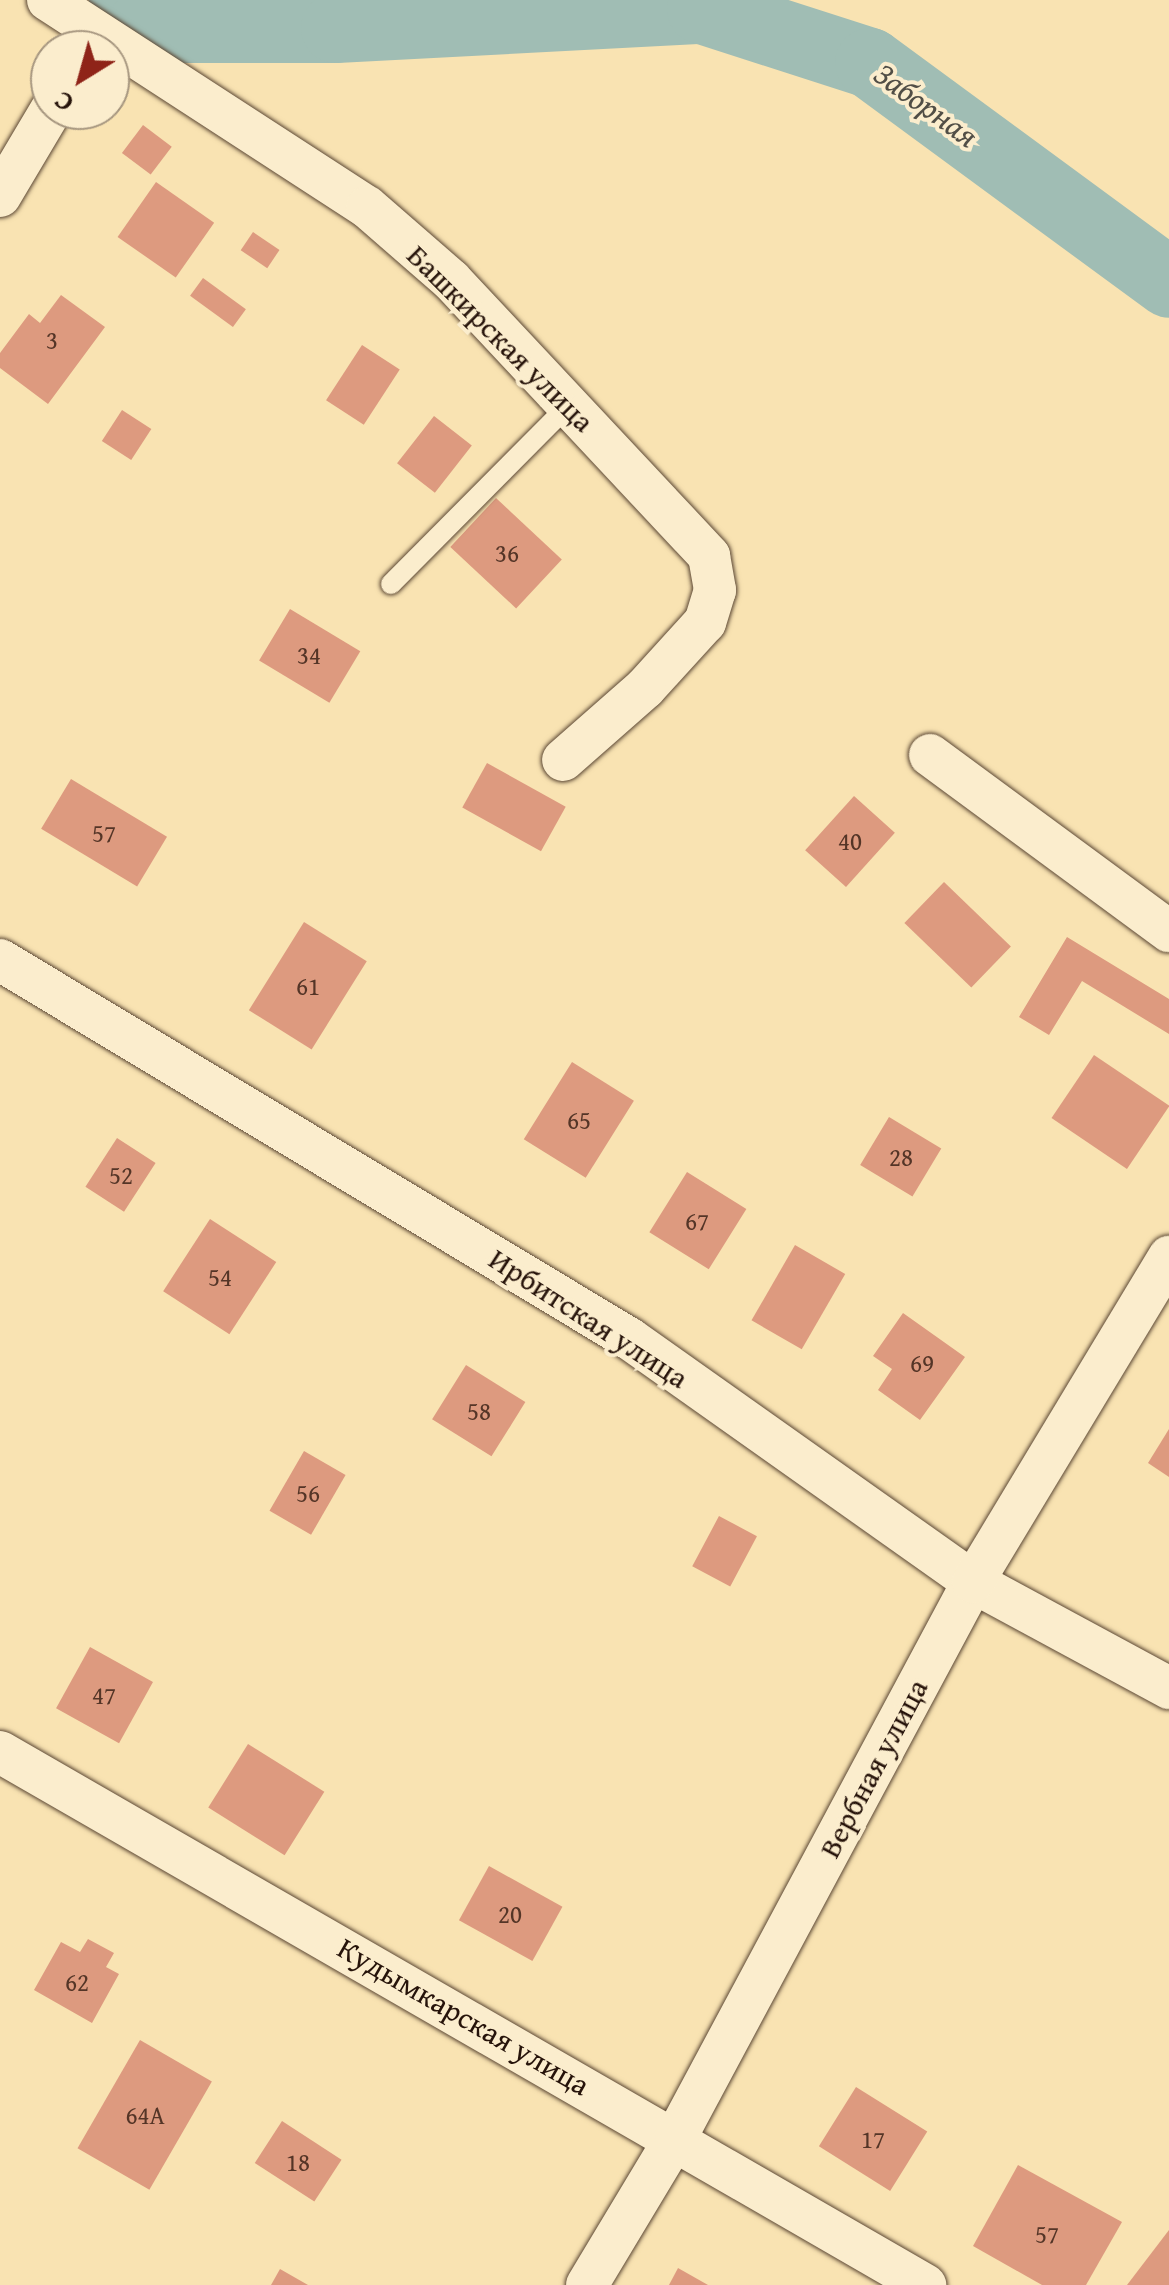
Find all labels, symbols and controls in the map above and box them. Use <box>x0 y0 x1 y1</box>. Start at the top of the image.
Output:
north arrow <box>30 30 130 130</box>
water label: Заборная <box>867 54 985 156</box>
text: С <box>44 82 82 124</box>
street label: Башкирская улица <box>400 237 602 439</box>
house number: 3 <box>46 325 58 355</box>
house number: 36 <box>495 538 519 568</box>
house number: 34 <box>297 640 321 670</box>
house number: 57 <box>92 818 116 848</box>
house number: 40 <box>838 826 862 856</box>
house number: 61 <box>296 971 320 1001</box>
house number: 65 <box>567 1105 591 1135</box>
house number: 28 <box>889 1142 913 1172</box>
house number: 52 <box>109 1160 133 1190</box>
house number: 67 <box>685 1206 709 1236</box>
street label: Ирбитская улица <box>483 1240 695 1396</box>
house number: 54 <box>208 1262 232 1292</box>
house number: 69 <box>910 1348 934 1378</box>
house number: 58 <box>467 1396 491 1426</box>
house number: 56 <box>296 1478 320 1508</box>
street label: Вербная улица <box>811 1673 935 1863</box>
house number: 47 <box>92 1680 116 1710</box>
house number: 20 <box>498 1899 522 1929</box>
street label: Кудымкарская улица <box>332 1929 596 2103</box>
house number: 62 <box>65 1967 89 1997</box>
house number: 64А <box>125 2100 165 2130</box>
house number: 17 <box>861 2124 885 2154</box>
house number: 18 <box>286 2147 310 2177</box>
house number: 57 <box>1035 2219 1059 2249</box>

